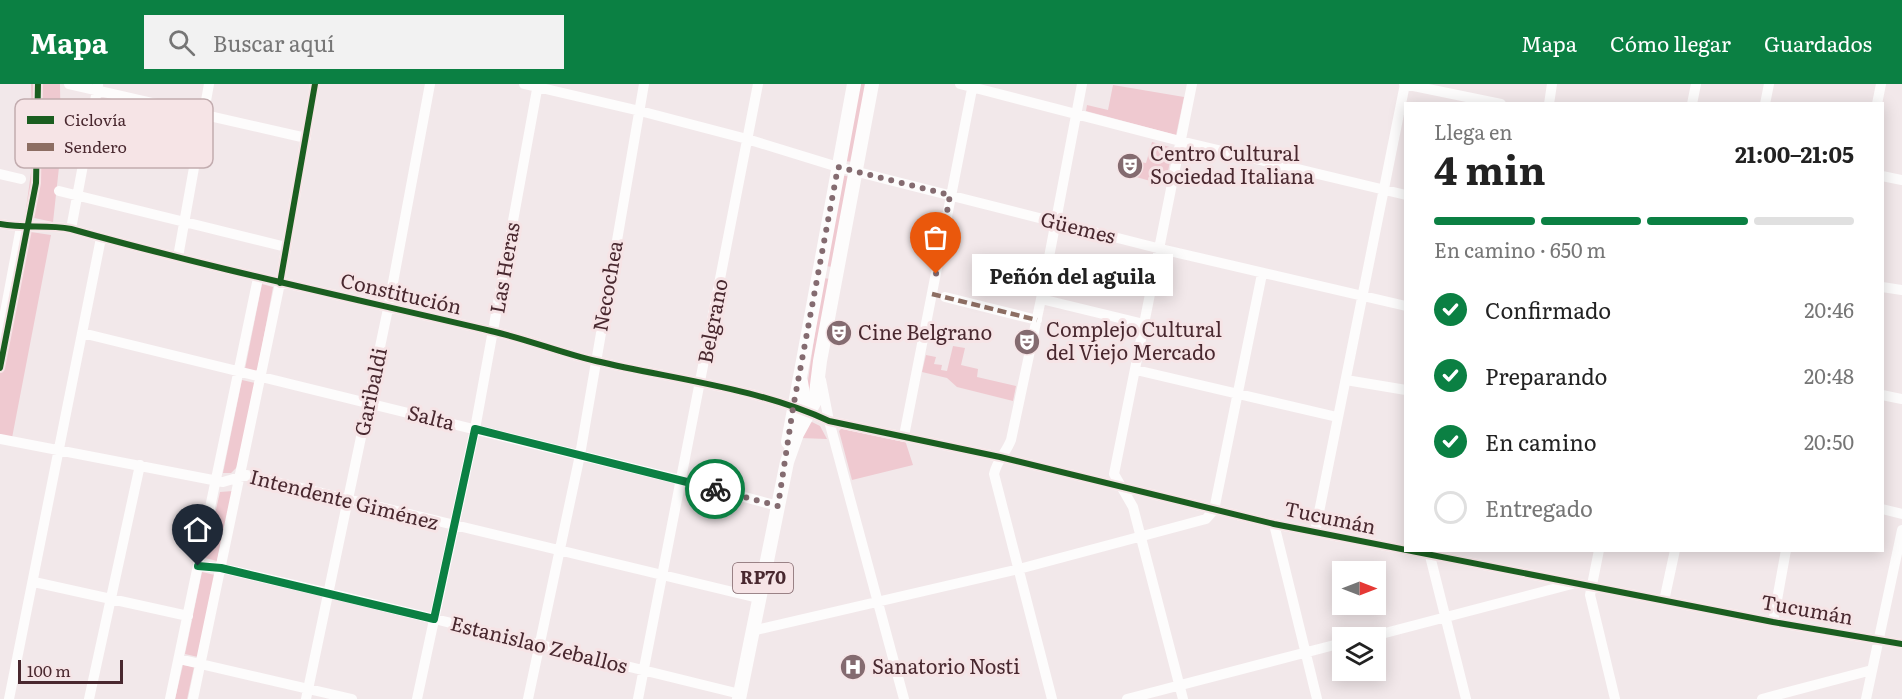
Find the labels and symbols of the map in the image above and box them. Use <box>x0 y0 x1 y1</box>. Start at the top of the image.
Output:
legend <box>15 99 213 168</box>
text: Ciclovía <box>64 107 127 131</box>
text: Sendero <box>64 134 127 158</box>
place label: Centro Cultural Sociedad Italiana <box>1150 137 1314 190</box>
theatre icon: Centro Cultural Sociedad Italiana <box>1115 151 1145 181</box>
street label: Güemes <box>1038 202 1119 250</box>
pin <box>910 212 961 274</box>
street label: Las Heras <box>480 220 526 316</box>
street label: Necochea <box>583 238 629 333</box>
callout: Peñón del aguila <box>972 253 1173 295</box>
street label: Constitución <box>338 264 465 321</box>
street label: Belgrano <box>688 276 734 366</box>
place label: Complejo Cultural del Viejo Mercado <box>1046 313 1222 366</box>
place label: Cine Belgrano <box>858 316 992 346</box>
theatre icon: Cine Belgrano <box>824 318 854 348</box>
theatre icon: Complejo Cultural del Viejo Mercado <box>1012 327 1042 357</box>
street label: Garibaldi <box>345 344 393 439</box>
street label: Salta <box>405 396 458 436</box>
courier <box>685 459 745 519</box>
street label: Intendente Giménez <box>247 460 442 536</box>
street label: Tucumán <box>1282 492 1379 540</box>
pin <box>172 504 223 566</box>
north arrow <box>1332 561 1386 615</box>
road number: RP70 <box>733 563 793 593</box>
street label: Tucumán <box>1759 585 1856 631</box>
street label: Estanislao Zeballos <box>448 607 631 680</box>
place label: Sanatorio Nosti <box>872 650 1020 680</box>
hospital icon: Sanatorio Nosti <box>838 652 868 682</box>
scale bar <box>18 657 123 684</box>

